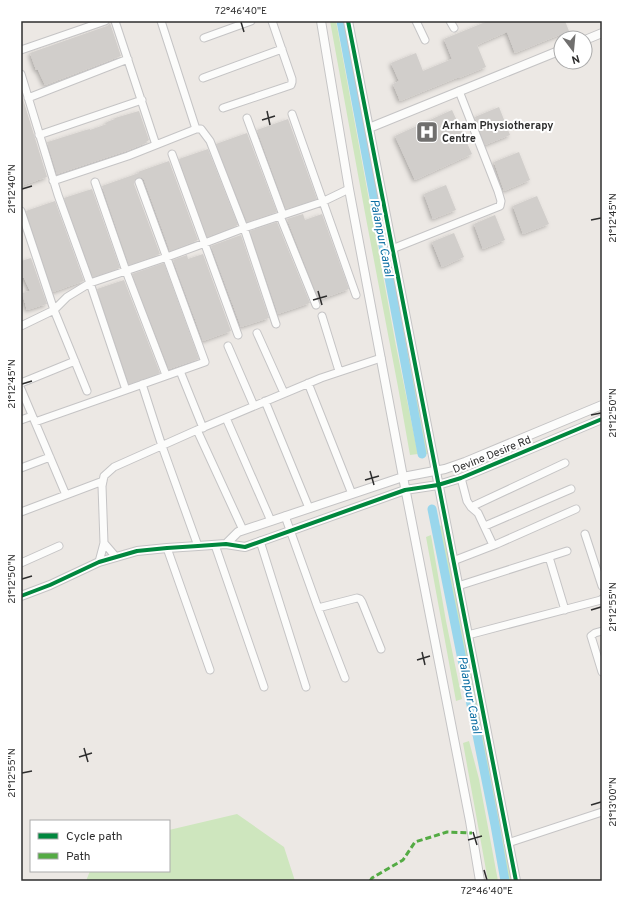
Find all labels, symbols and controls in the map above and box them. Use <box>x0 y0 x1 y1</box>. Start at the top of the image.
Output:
text: 72°46'40"E <box>215 5 267 18</box>
north arrow <box>553 30 593 70</box>
text: N <box>570 51 581 66</box>
hospital icon: Arham Physiotherapy Centre <box>414 119 440 145</box>
place label: Arham Physiotherapy Centre <box>442 119 554 146</box>
text: 21°12'40"N <box>6 164 19 214</box>
text: 21°12'45"N <box>607 193 620 243</box>
water label: Palanpur Canal <box>366 198 397 279</box>
text: 21°12'45"N <box>6 359 19 409</box>
text: 21°12'50"N <box>607 388 620 438</box>
street label: Devine Desire Rd <box>451 433 533 477</box>
text: 21°12'50"N <box>6 554 19 604</box>
text: 21°12'55"N <box>607 582 620 632</box>
water label: Palanpur Canal <box>454 655 485 736</box>
text: 21°12'55"N <box>6 748 19 798</box>
text: 21°13'00"N <box>607 777 620 827</box>
legend <box>30 820 170 872</box>
text: Cycle path <box>66 829 123 845</box>
text: Path <box>66 849 91 865</box>
text: 72°46'40"E <box>461 885 513 898</box>

